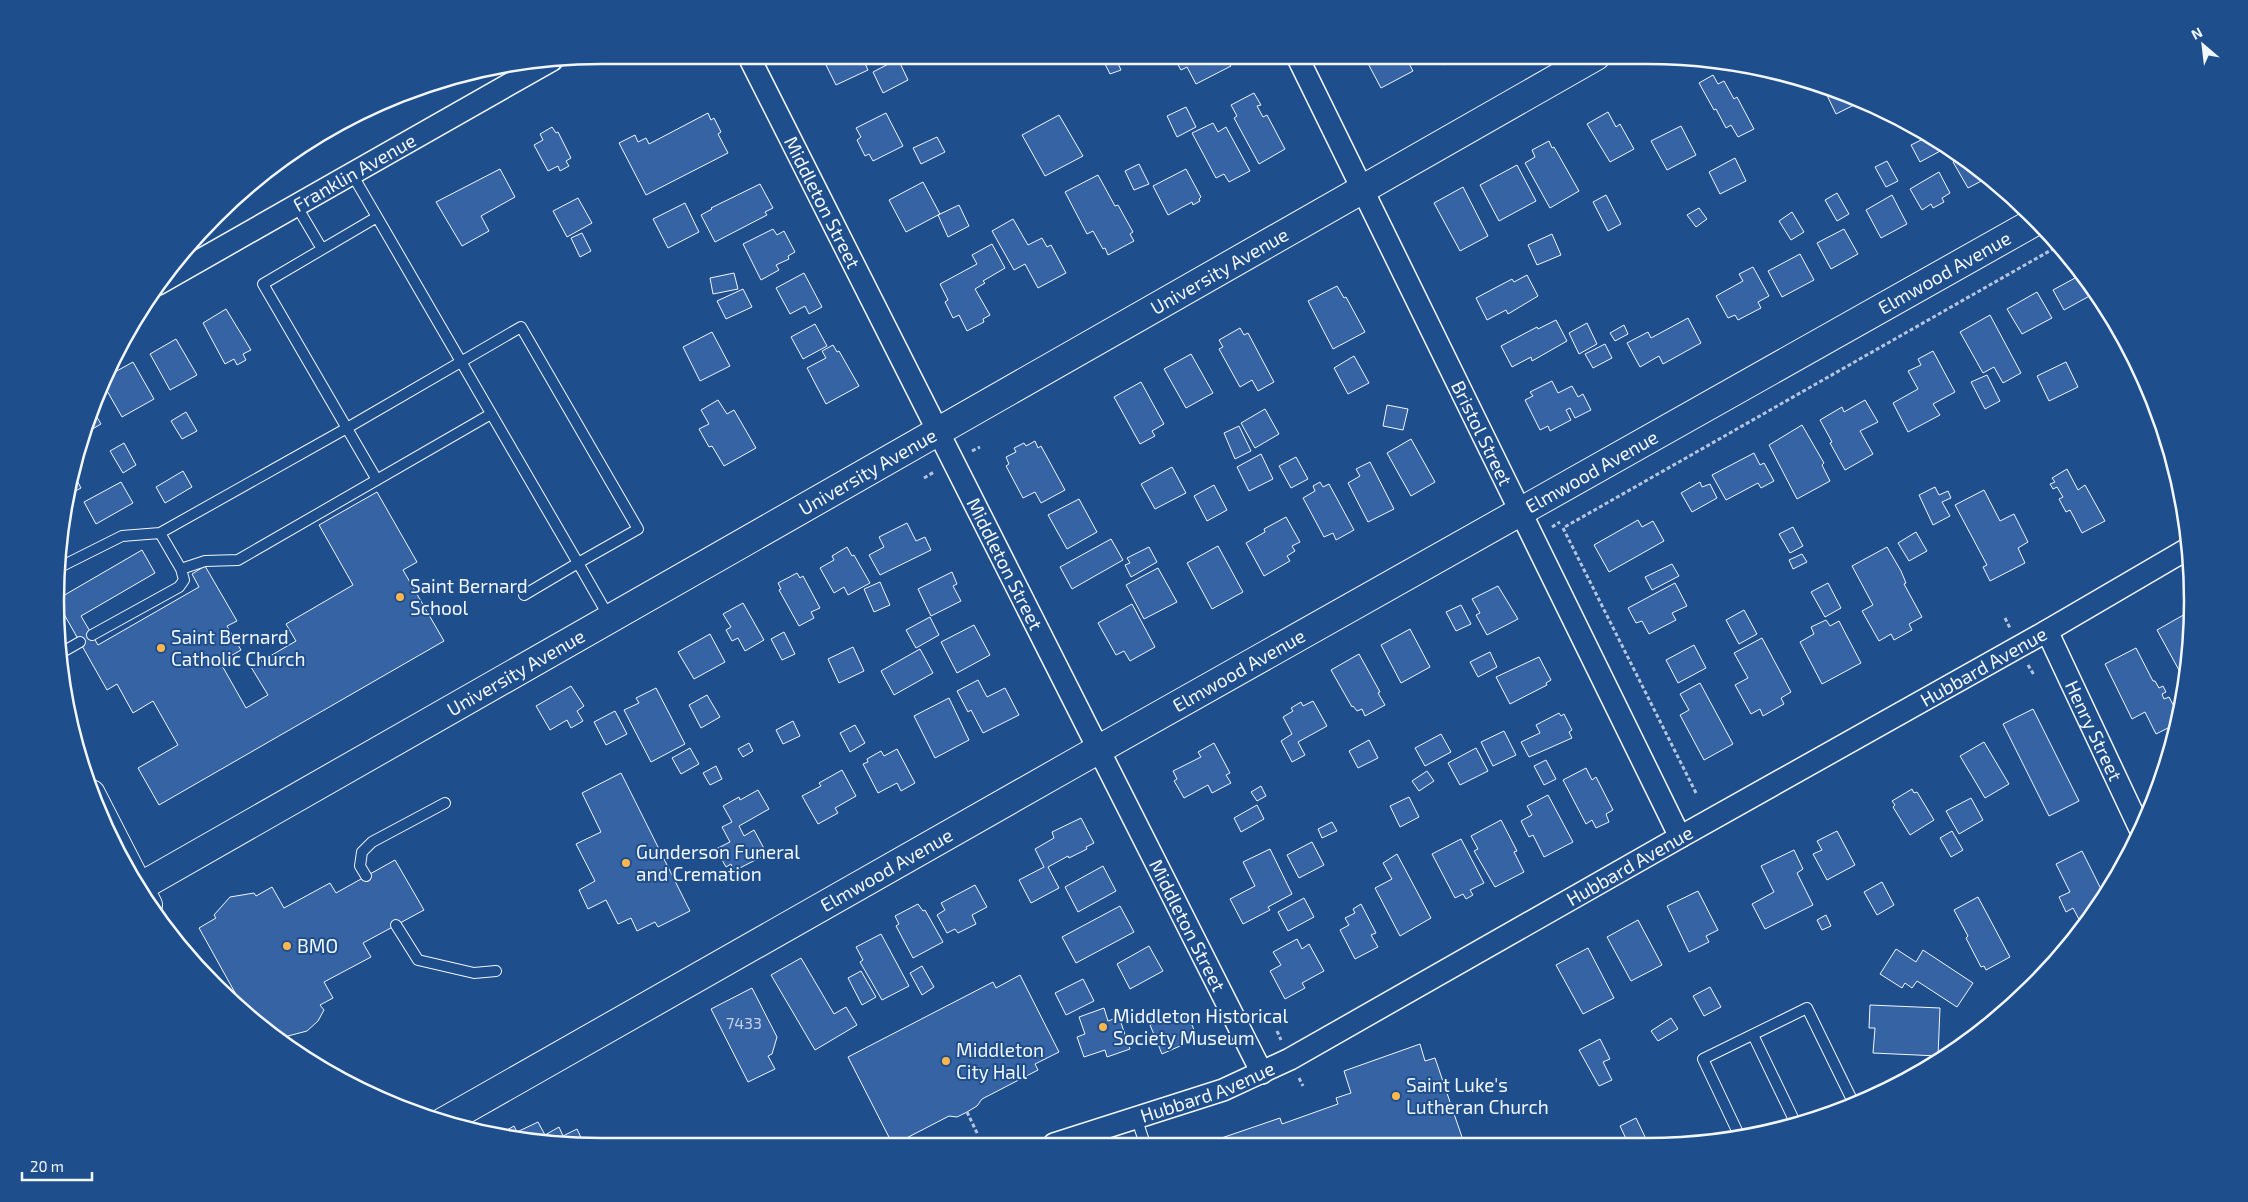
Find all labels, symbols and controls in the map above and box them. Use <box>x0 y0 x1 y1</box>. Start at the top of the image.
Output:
north arrow <box>2178 20 2228 70</box>
text: N <box>2188 23 2205 43</box>
street label: Franklin Avenue <box>289 128 420 216</box>
street label: Middleton Street <box>780 132 866 272</box>
street label: University Avenue <box>1146 222 1292 319</box>
street label: Elmwood Avenue <box>1874 226 2015 319</box>
street label: Bristol Street <box>1447 377 1518 489</box>
street label: University Avenue <box>794 423 940 520</box>
street label: Elmwood Avenue <box>1521 425 1662 518</box>
street label: Middleton Street <box>962 494 1048 634</box>
place label: Saint Bernard School <box>410 574 528 619</box>
marker: Saint Bernard School <box>394 591 406 603</box>
street label: Hubbard Avenue <box>1916 622 2051 711</box>
street label: Elmwood Avenue <box>1168 623 1309 716</box>
street label: University Avenue <box>443 624 589 720</box>
place label: Saint Bernard Catholic Church <box>171 625 306 670</box>
marker: Saint Bernard Catholic Church <box>155 642 167 654</box>
street label: Henry Street <box>2061 676 2128 784</box>
street label: Hubbard Avenue <box>1562 820 1697 910</box>
street label: Elmwood Avenue <box>816 823 956 916</box>
place label: Gunderson Funeral and Cremation <box>636 840 800 885</box>
street label: Middleton Street <box>1145 855 1231 995</box>
marker: Gunderson Funeral and Cremation <box>620 857 632 869</box>
place label: BMO <box>297 934 338 957</box>
marker: BMO <box>281 940 293 952</box>
place label: Middleton Historical Society Museum <box>1113 1004 1288 1049</box>
house number: 7433 <box>726 1013 762 1032</box>
marker: Middleton Historical Society Museum <box>1097 1021 1109 1033</box>
place label: Middleton City Hall <box>956 1038 1044 1083</box>
marker: Middleton City Hall <box>940 1055 952 1067</box>
street label: Hubbard Avenue <box>1137 1056 1278 1127</box>
place label: Saint Luke's Lutheran Church <box>1406 1073 1549 1118</box>
marker: Saint Luke's Lutheran Church <box>1390 1090 1402 1102</box>
scale bar <box>22 1150 92 1182</box>
text: 20 m <box>30 1157 64 1175</box>

